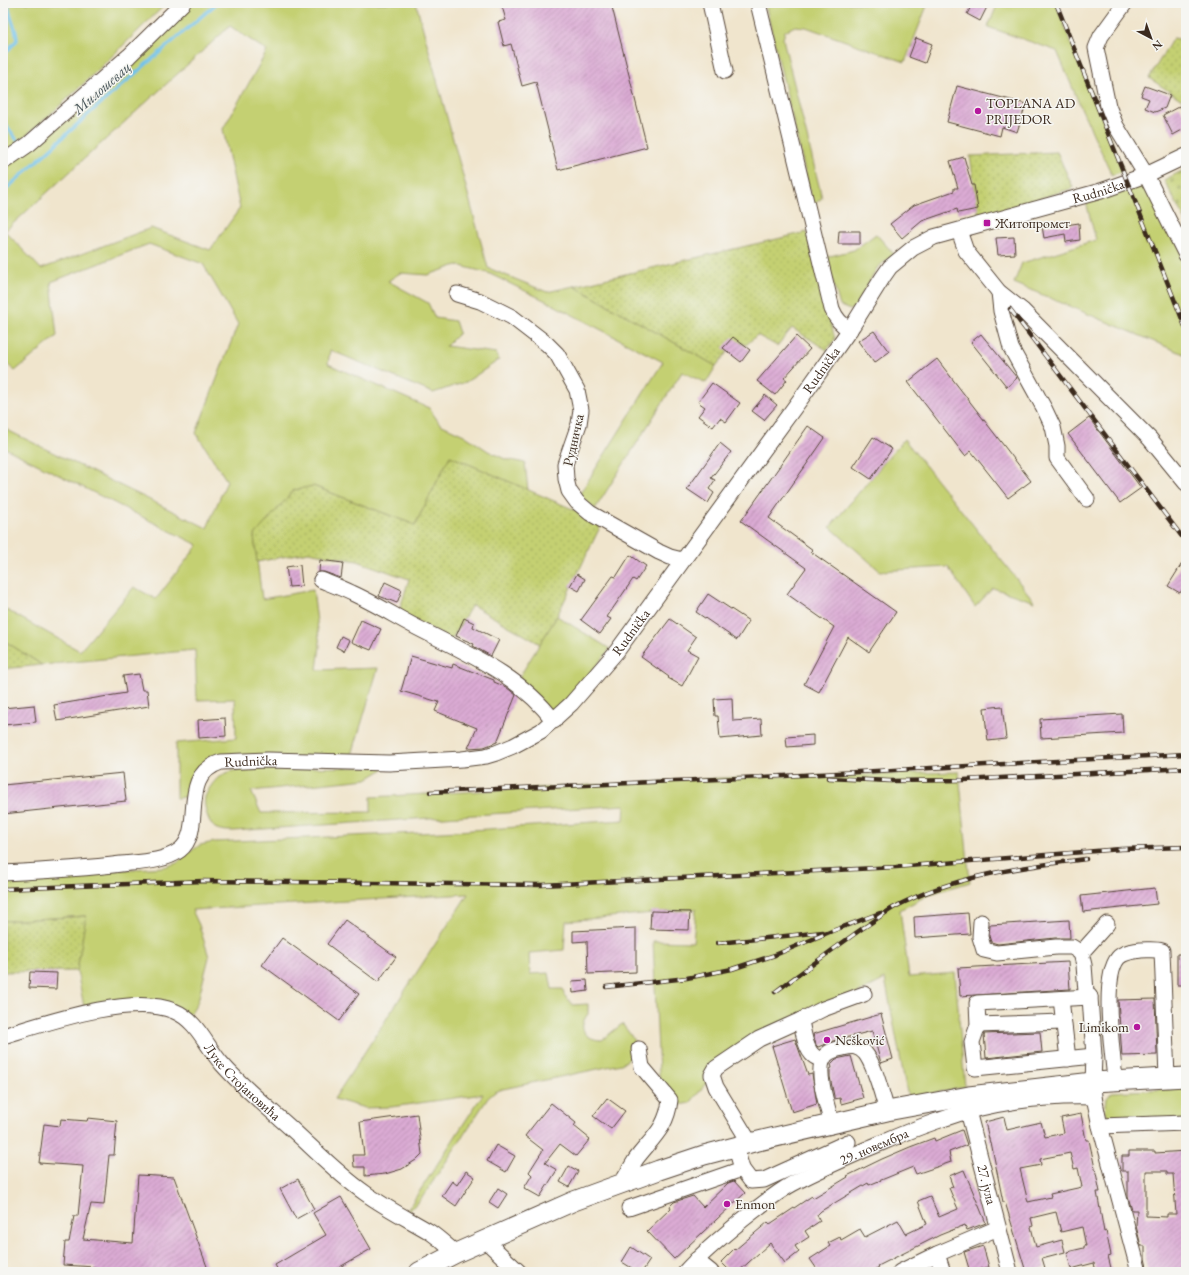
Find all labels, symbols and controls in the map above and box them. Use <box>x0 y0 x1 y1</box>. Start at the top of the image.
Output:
north arrow <box>1131 18 1171 58</box>
text: N <box>1150 37 1166 54</box>
water label: Милошевац <box>68 57 135 119</box>
place label: TOPLANA AD PRIJEDOR <box>986 94 1076 128</box>
marker: TOPLANA AD PRIJEDOR <box>973 106 983 116</box>
street label: Rudnička <box>1070 174 1127 207</box>
place label: Житопромет <box>994 214 1070 232</box>
marker: Житопромет <box>982 218 992 228</box>
street label: Rudnička <box>798 343 844 397</box>
street label: Рудничка <box>558 412 588 468</box>
street label: Rudnička <box>608 605 654 659</box>
street label: Rudnička <box>224 751 278 771</box>
place label: Limikom <box>1079 1018 1129 1036</box>
marker: Limikom <box>1132 1022 1142 1032</box>
place label: Nešković <box>835 1031 885 1049</box>
marker: Nešković <box>822 1035 832 1045</box>
street label: Луке Стојановића <box>200 1039 285 1125</box>
street label: 29. новембра <box>837 1123 911 1169</box>
street label: 27. јула <box>973 1162 1001 1207</box>
place label: Enmon <box>735 1195 776 1213</box>
marker: Enmon <box>722 1199 732 1209</box>

